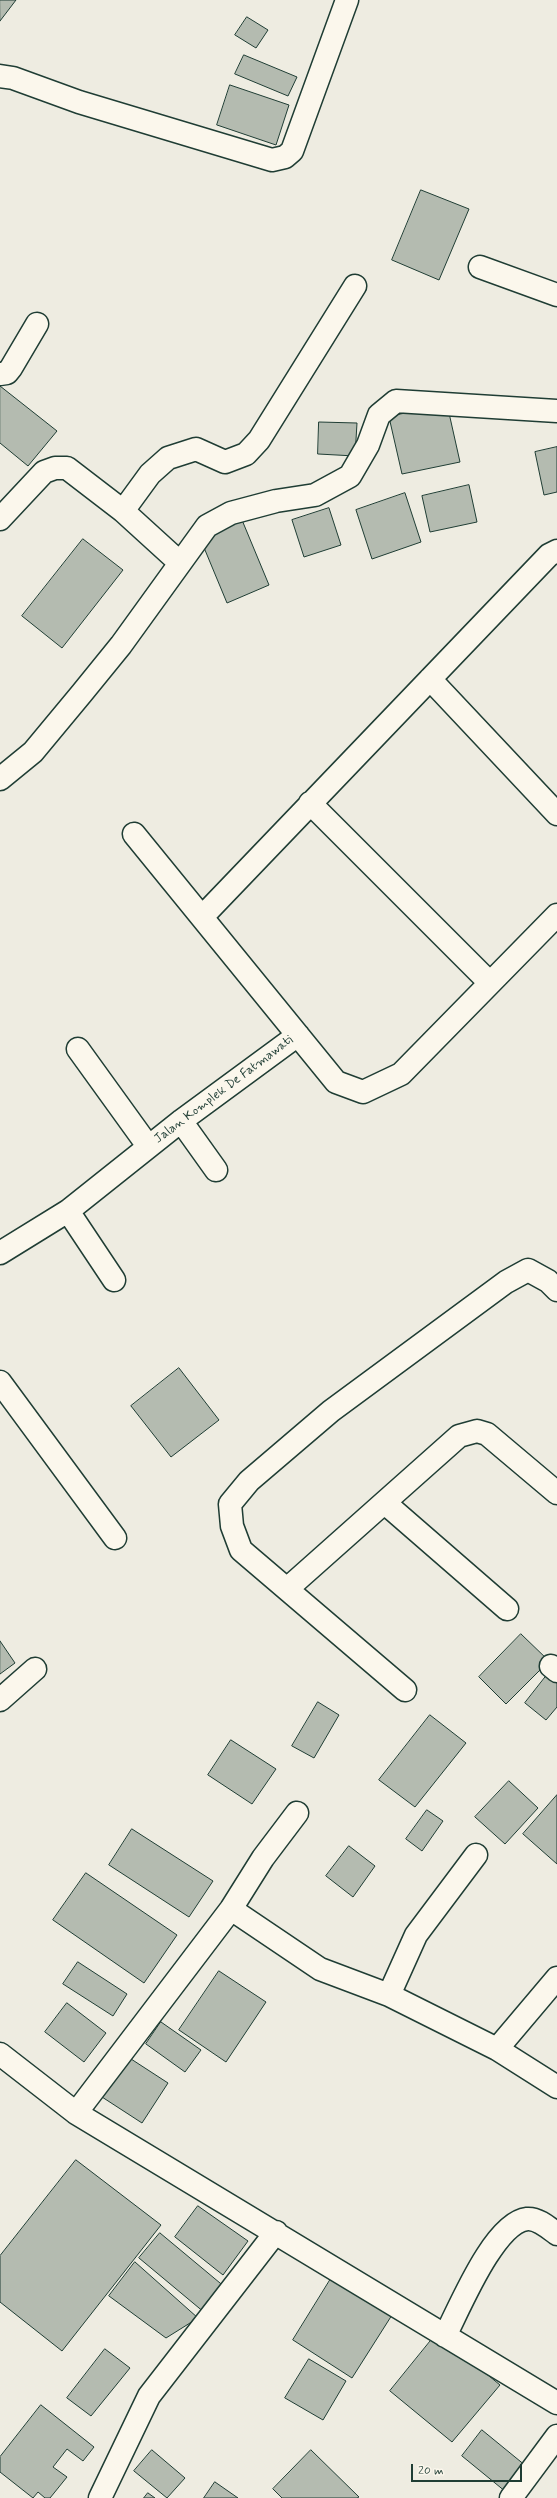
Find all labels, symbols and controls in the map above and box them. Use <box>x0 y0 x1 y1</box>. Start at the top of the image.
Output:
street label: Jalan Komplek De Fatmawati <box>151 1033 297 1147</box>
scale bar <box>413 2456 524 2482</box>
text: 20 m <box>418 2463 444 2479</box>

